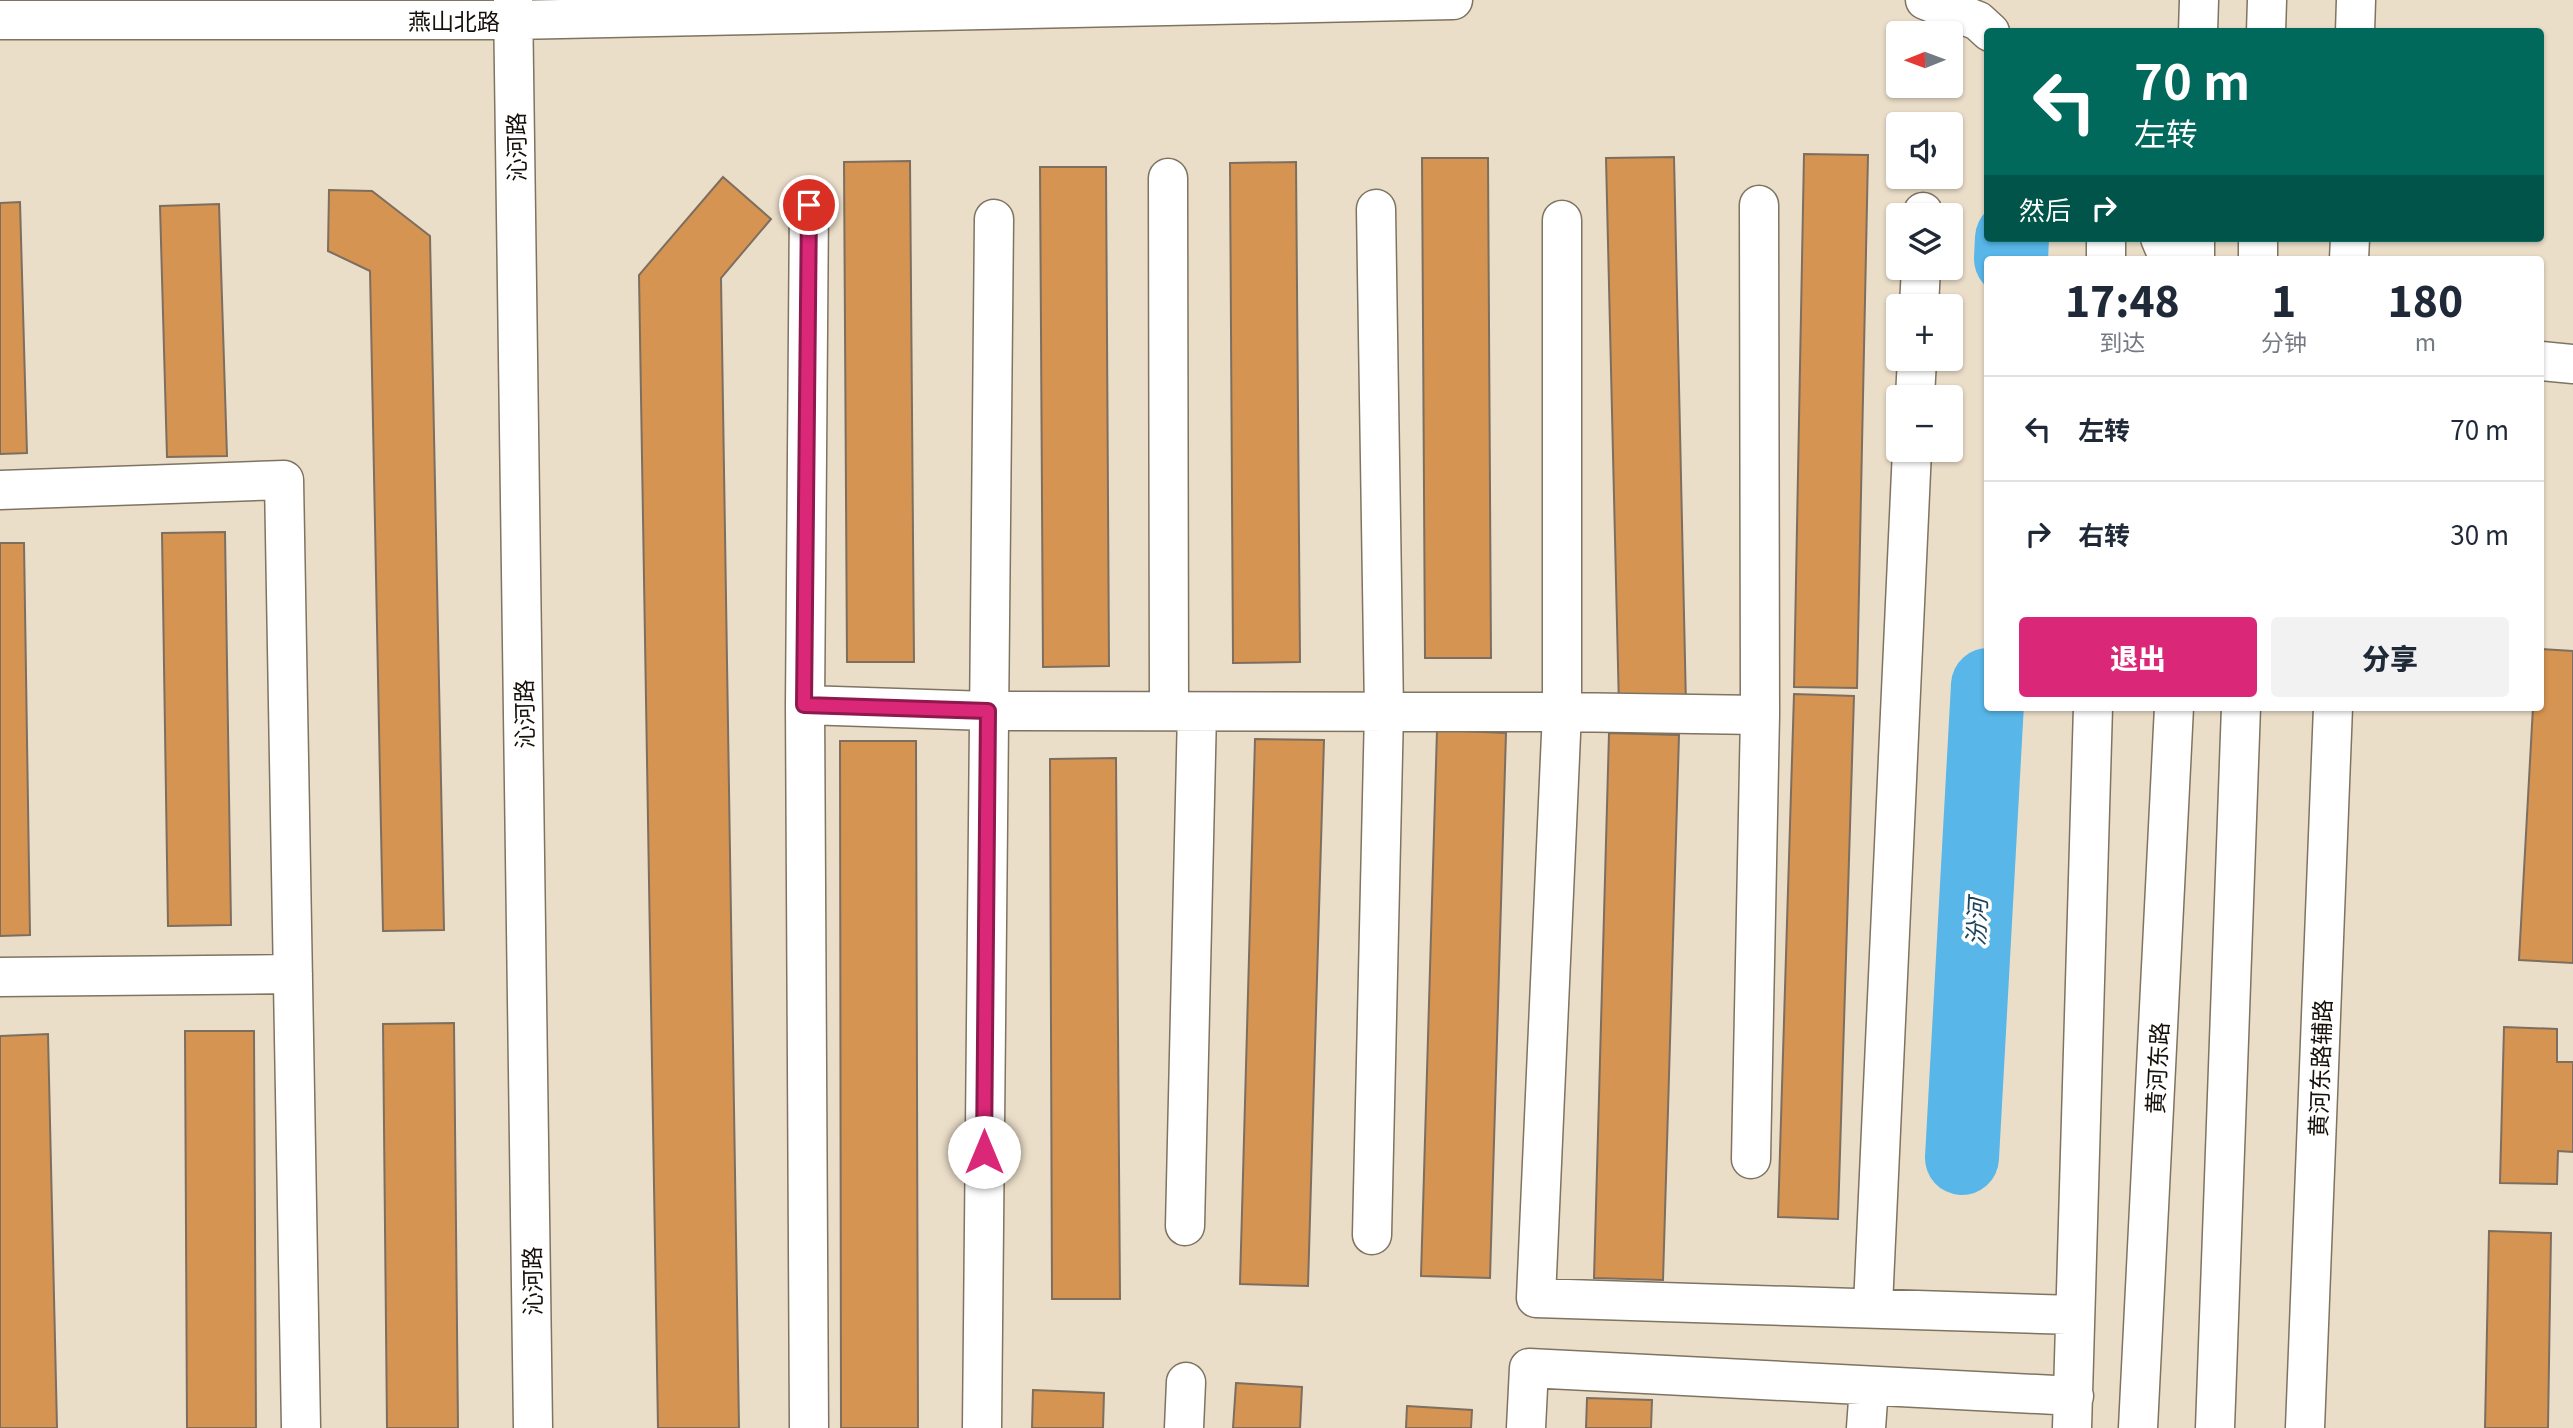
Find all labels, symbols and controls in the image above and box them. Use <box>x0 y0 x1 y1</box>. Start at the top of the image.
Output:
street label: 燕山北路 <box>408 3 500 37</box>
north arrow <box>1886 21 1964 98</box>
map controls <box>1886 21 1963 462</box>
text: 70 m <box>2134 43 2250 114</box>
icon: left <box>2019 56 2110 147</box>
text: 左转 <box>2134 109 2198 155</box>
street label: 沁河路 <box>497 112 533 182</box>
button: sound <box>1886 112 1963 189</box>
pin <box>779 175 839 235</box>
icon: arrive <box>790 186 828 224</box>
icon: right <box>2085 189 2123 227</box>
text: 然后 <box>2019 190 2071 227</box>
button: layers <box>1886 203 1963 280</box>
text: 17:48 <box>2065 268 2180 329</box>
text: 1 <box>2271 268 2296 329</box>
text: 180 <box>2388 268 2463 329</box>
button: + <box>1886 294 1963 371</box>
text: 到达 <box>2099 324 2145 358</box>
text: 分钟 <box>2261 324 2307 358</box>
text: m <box>2415 324 2436 358</box>
button: − <box>1886 385 1963 462</box>
icon: left <box>2019 410 2057 448</box>
text: 左转 <box>2078 410 2130 447</box>
text: 70 m <box>2450 410 2509 447</box>
icon: right <box>2019 515 2057 553</box>
text: 右转 <box>2078 515 2130 552</box>
text: 30 m <box>2450 515 2509 552</box>
button: 退出 <box>2019 617 2257 697</box>
button: 分享 <box>2271 617 2509 697</box>
street label: 沁河路 <box>505 679 541 749</box>
water label: 汾河 <box>1956 893 1994 947</box>
street label: 黄河东路辅路 <box>2300 998 2338 1138</box>
street label: 黄河东路 <box>2137 1021 2175 1115</box>
position arrow <box>947 1115 1021 1189</box>
street label: 沁河路 <box>513 1246 549 1316</box>

